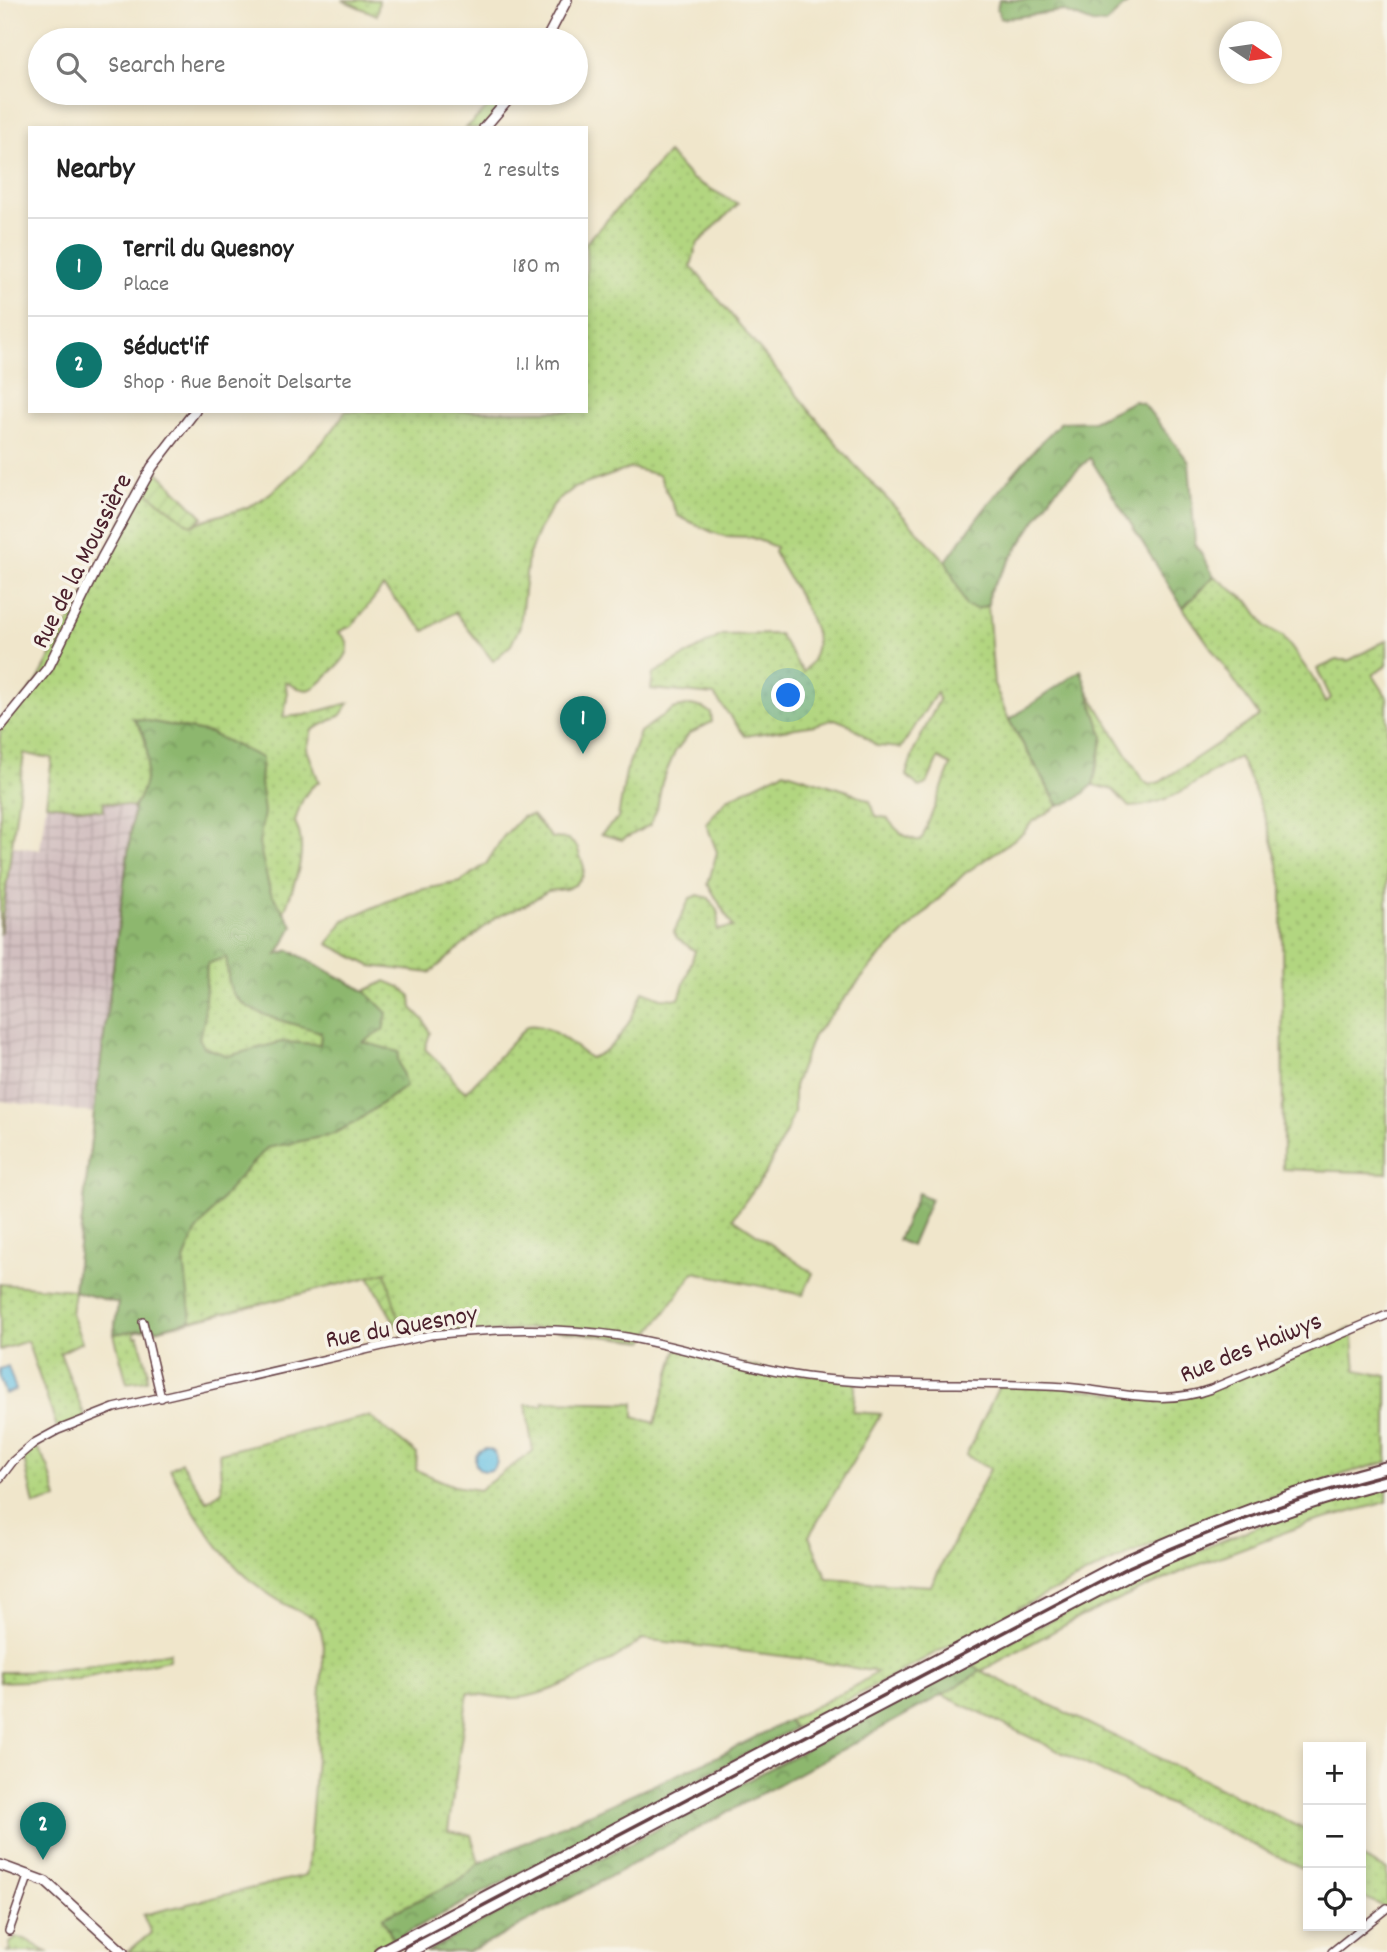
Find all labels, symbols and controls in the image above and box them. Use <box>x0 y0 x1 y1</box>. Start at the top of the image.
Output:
north arrow <box>1219 21 1282 84</box>
search box <box>28 28 588 105</box>
icon: search <box>52 48 90 86</box>
text: Search here <box>108 48 226 85</box>
text: Nearby <box>56 150 134 193</box>
text: 2 results <box>483 155 560 188</box>
text: Terril du Quesnoy <box>123 232 293 269</box>
text: 1 <box>76 251 82 284</box>
text: 180 m <box>512 251 560 284</box>
text: Place <box>123 269 169 302</box>
text: Séduct'if <box>123 330 208 367</box>
text: 2 <box>74 349 84 382</box>
text: 1.1 km <box>516 349 560 382</box>
text: Shop · Rue Benoit Delsarte <box>123 367 352 400</box>
street label: Rue de la Moussière <box>23 468 143 656</box>
your location <box>771 678 805 712</box>
pin: 1 <box>560 696 606 754</box>
street label: Rue du Quesnoy <box>323 1297 481 1360</box>
street label: Rue des Haiwys <box>1175 1304 1328 1395</box>
map controls <box>1303 1742 1366 1931</box>
button: + <box>1303 1742 1366 1805</box>
pin: 2 <box>20 1802 66 1860</box>
button: − <box>1303 1805 1366 1868</box>
button: locate <box>1303 1868 1366 1931</box>

